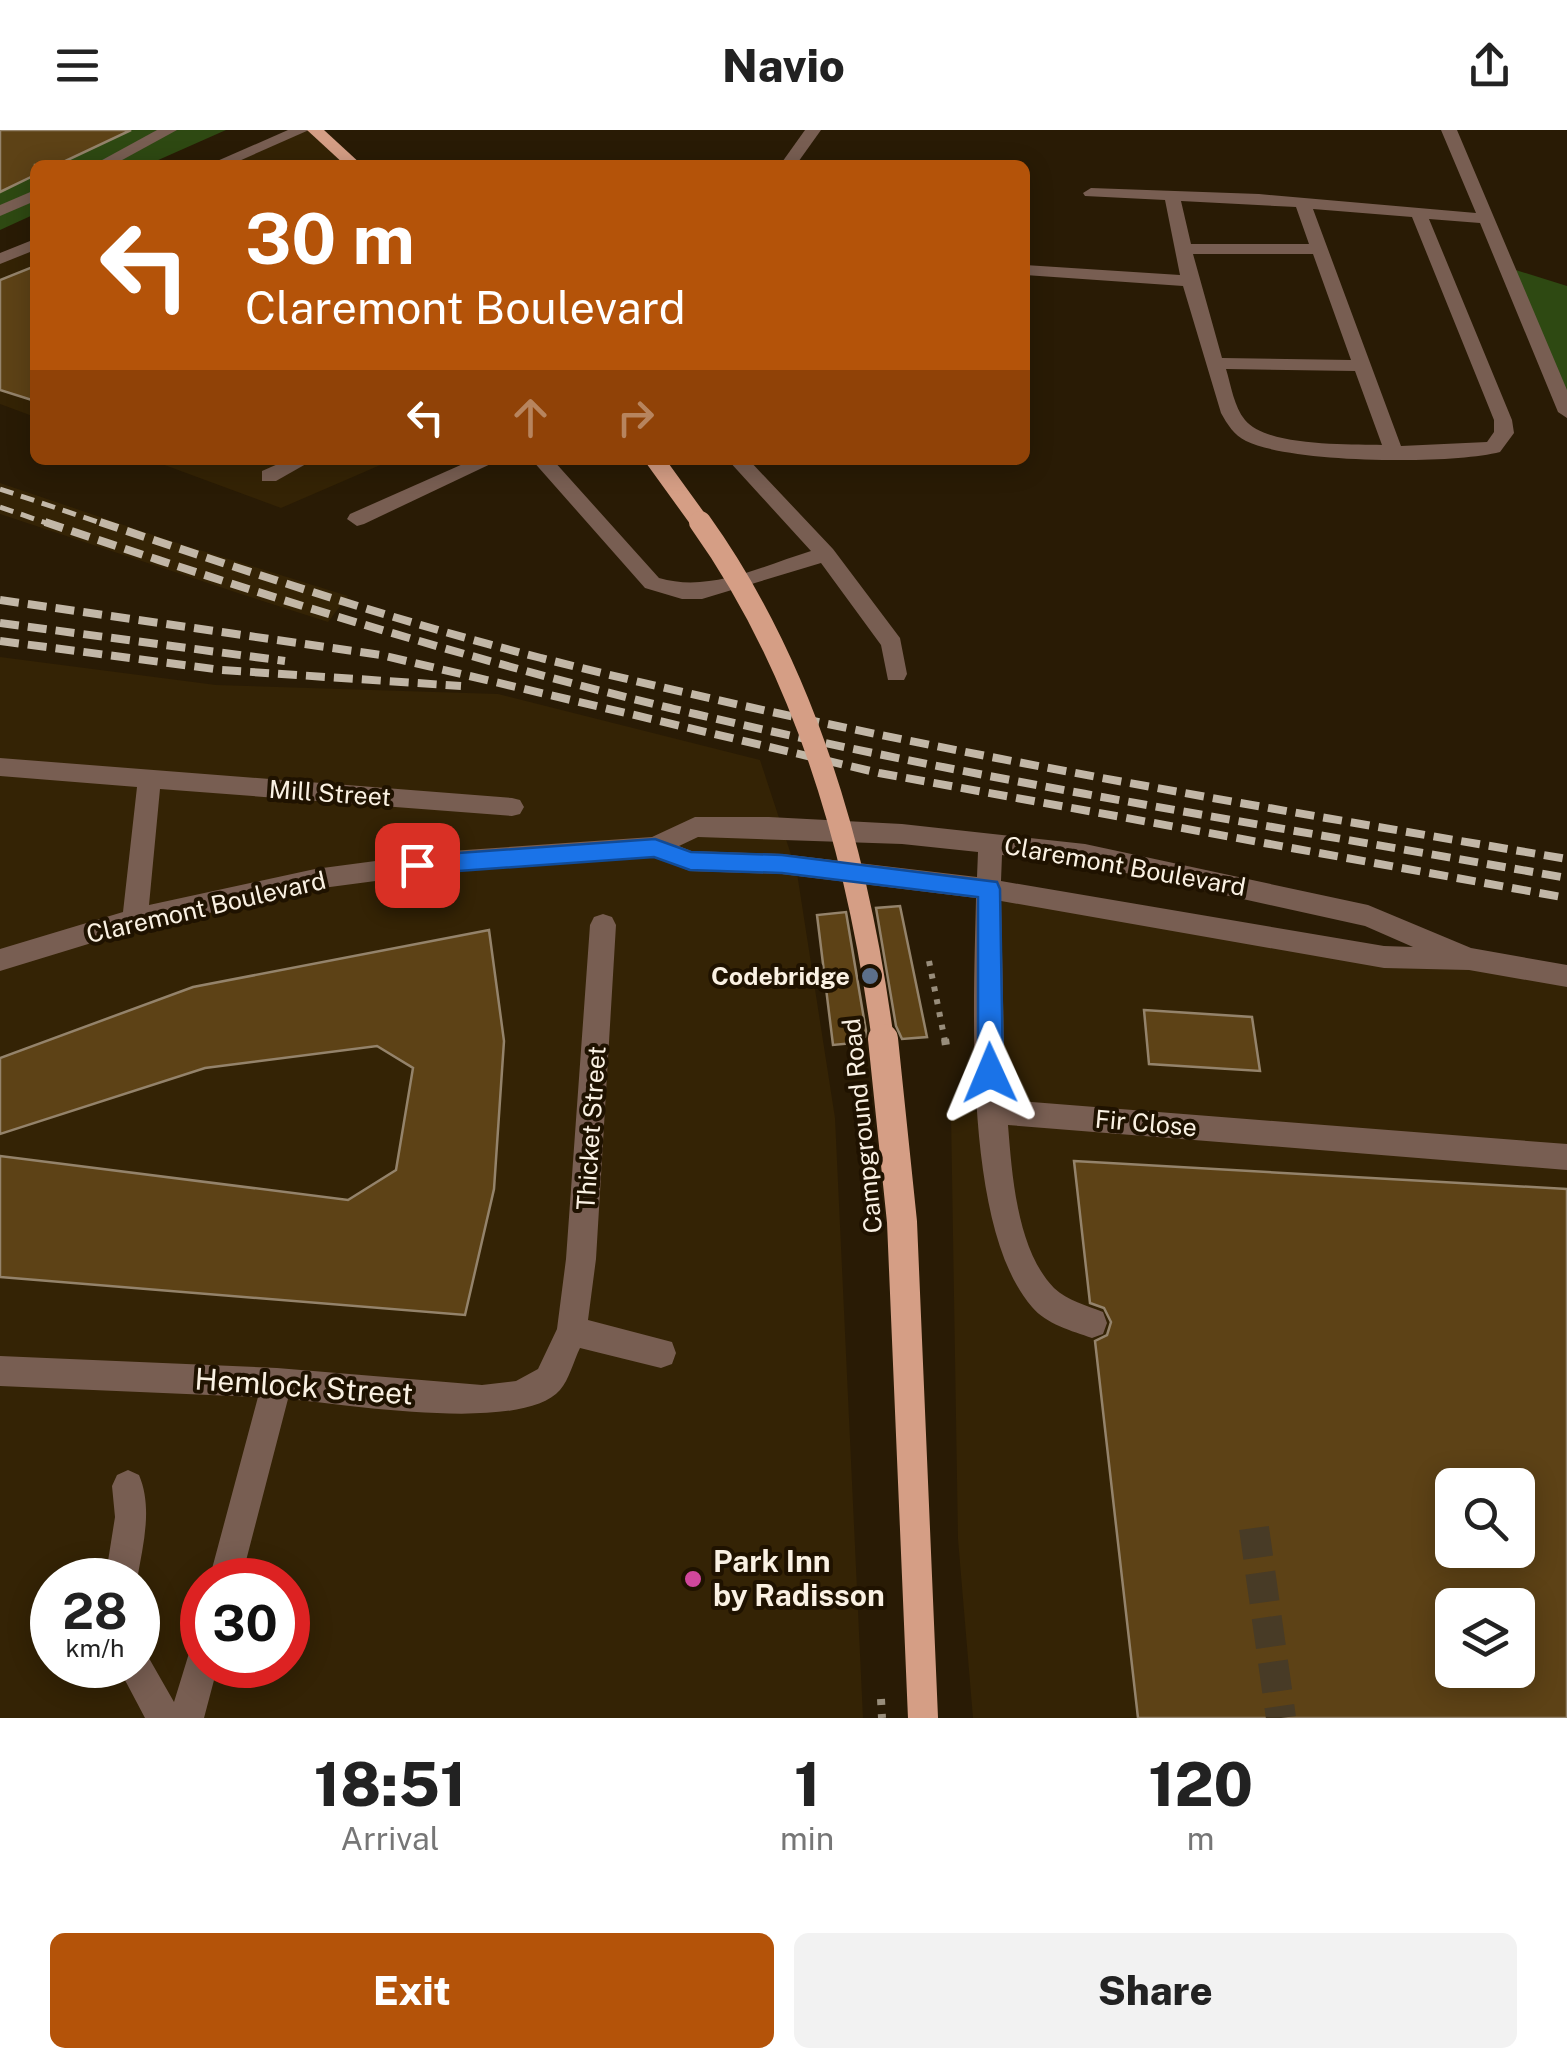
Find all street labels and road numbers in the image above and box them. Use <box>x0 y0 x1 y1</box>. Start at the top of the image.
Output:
street label: Mill Street <box>268 774 392 812</box>
street label: Claremont Boulevard <box>1002 830 1248 902</box>
street label: Claremont Boulevard <box>83 865 329 949</box>
street label: Campground Road <box>836 1017 888 1235</box>
street label: Thicket Street <box>570 1045 612 1211</box>
street label: Fir Close <box>1094 1104 1198 1142</box>
street label: Hemlock Street <box>194 1360 415 1412</box>

